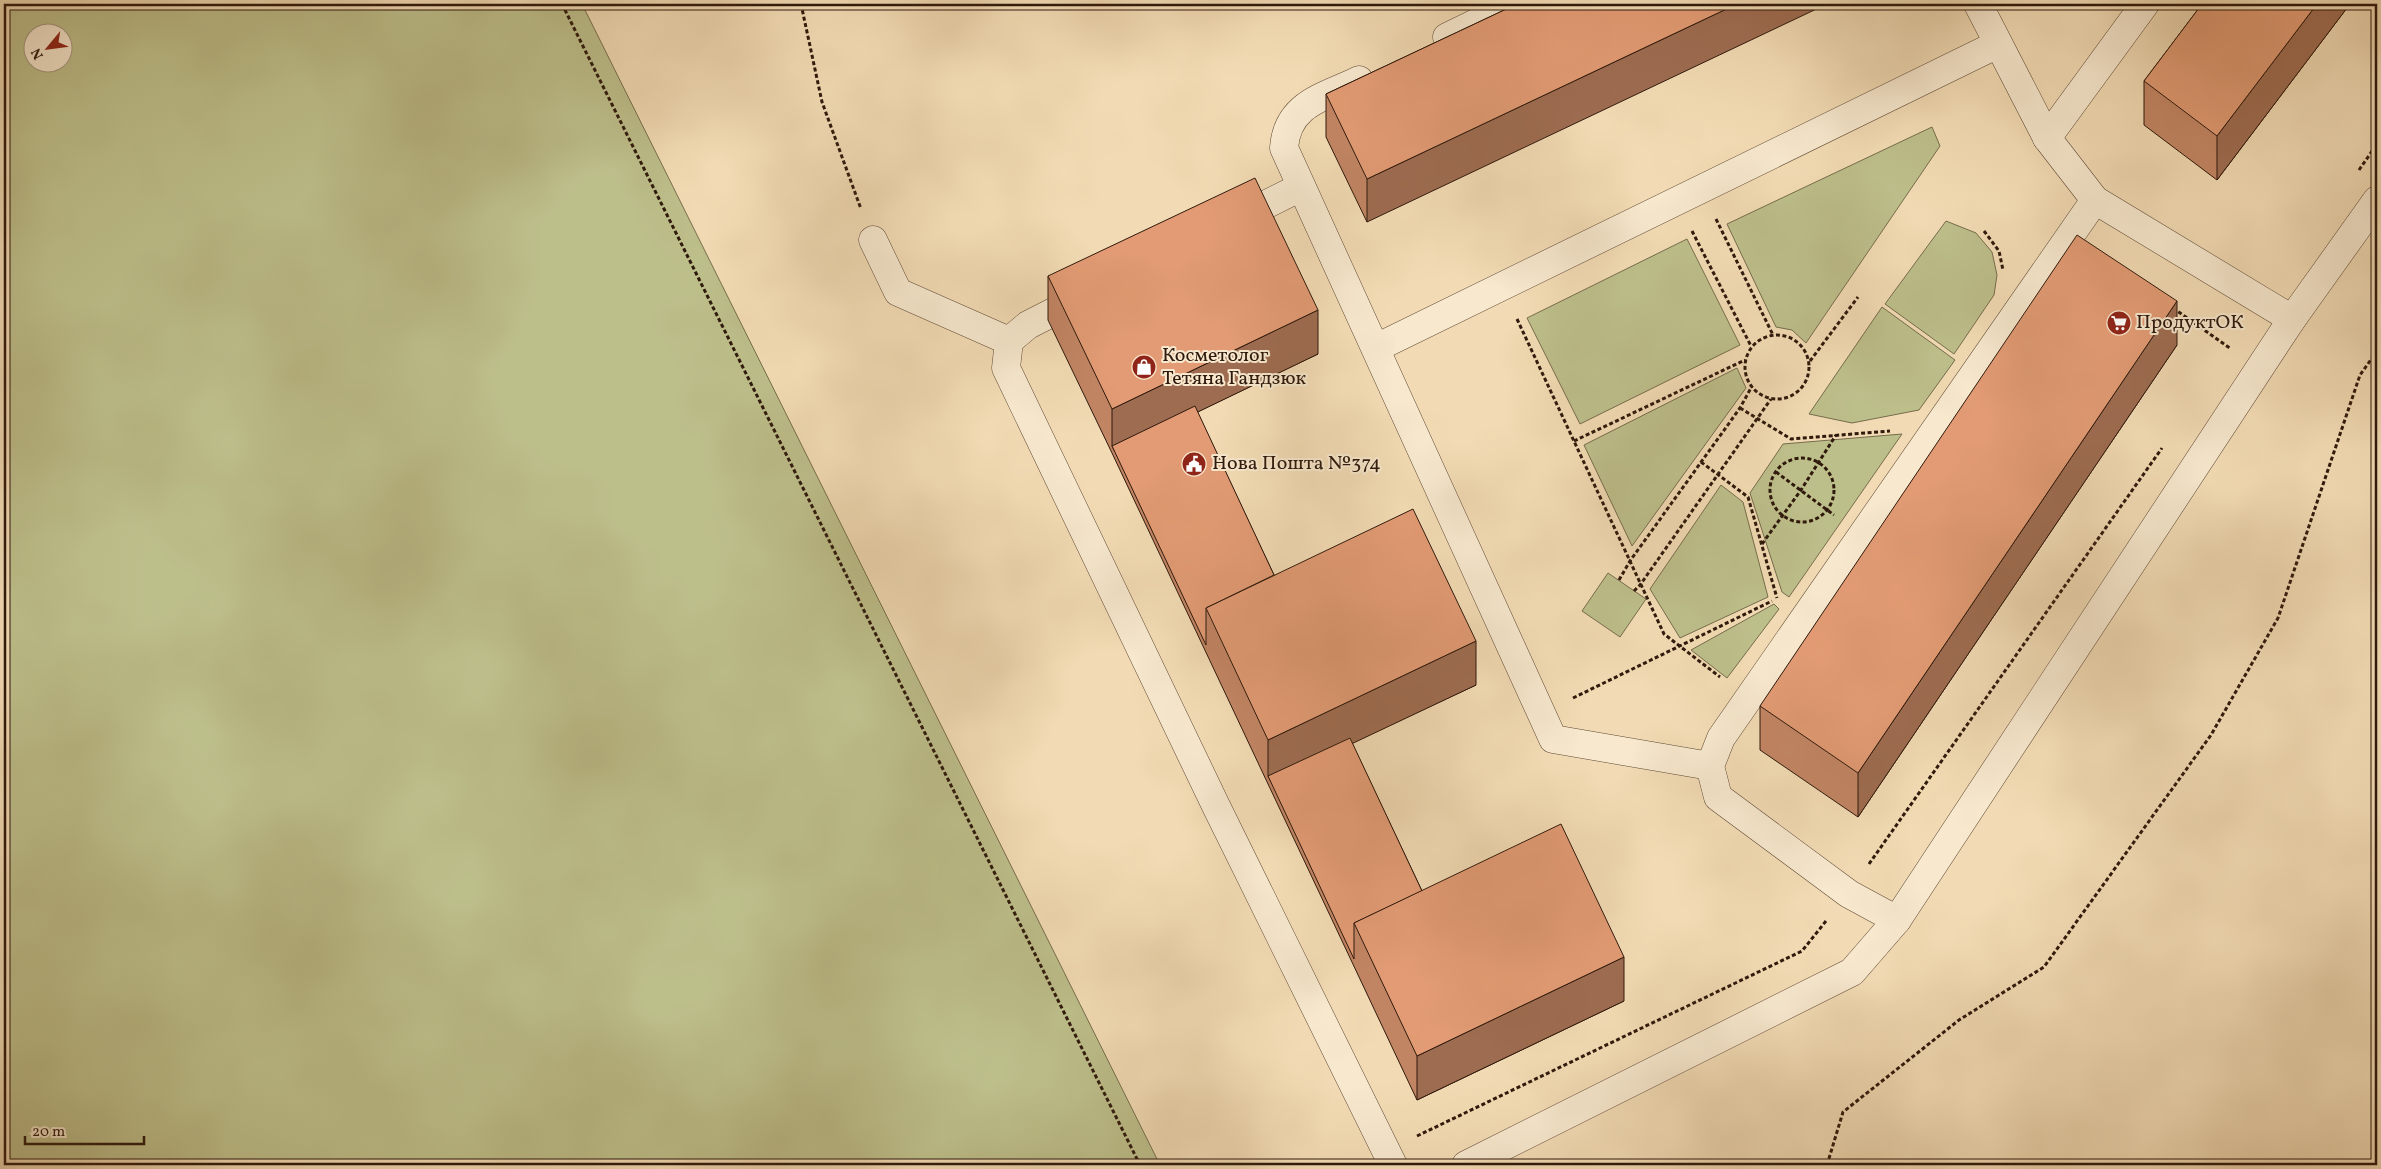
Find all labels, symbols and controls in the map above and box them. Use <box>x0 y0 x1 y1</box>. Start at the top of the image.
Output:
north arrow <box>22 22 72 72</box>
text: N <box>27 45 49 63</box>
place label: ПродуктОК <box>2136 309 2244 337</box>
supermarket icon: ПродуктОК <box>2106 310 2132 336</box>
place label: Косметолог Тетяна Гандзюк <box>1162 342 1307 393</box>
shop icon: Косметолог Тетяна Гандзюк <box>1131 354 1157 380</box>
place label: Нова Пошта №374 <box>1212 450 1381 478</box>
public building icon: Нова Пошта №374 <box>1181 451 1207 477</box>
scale bar <box>25 1114 144 1146</box>
text: 20 m <box>32 1122 65 1143</box>

